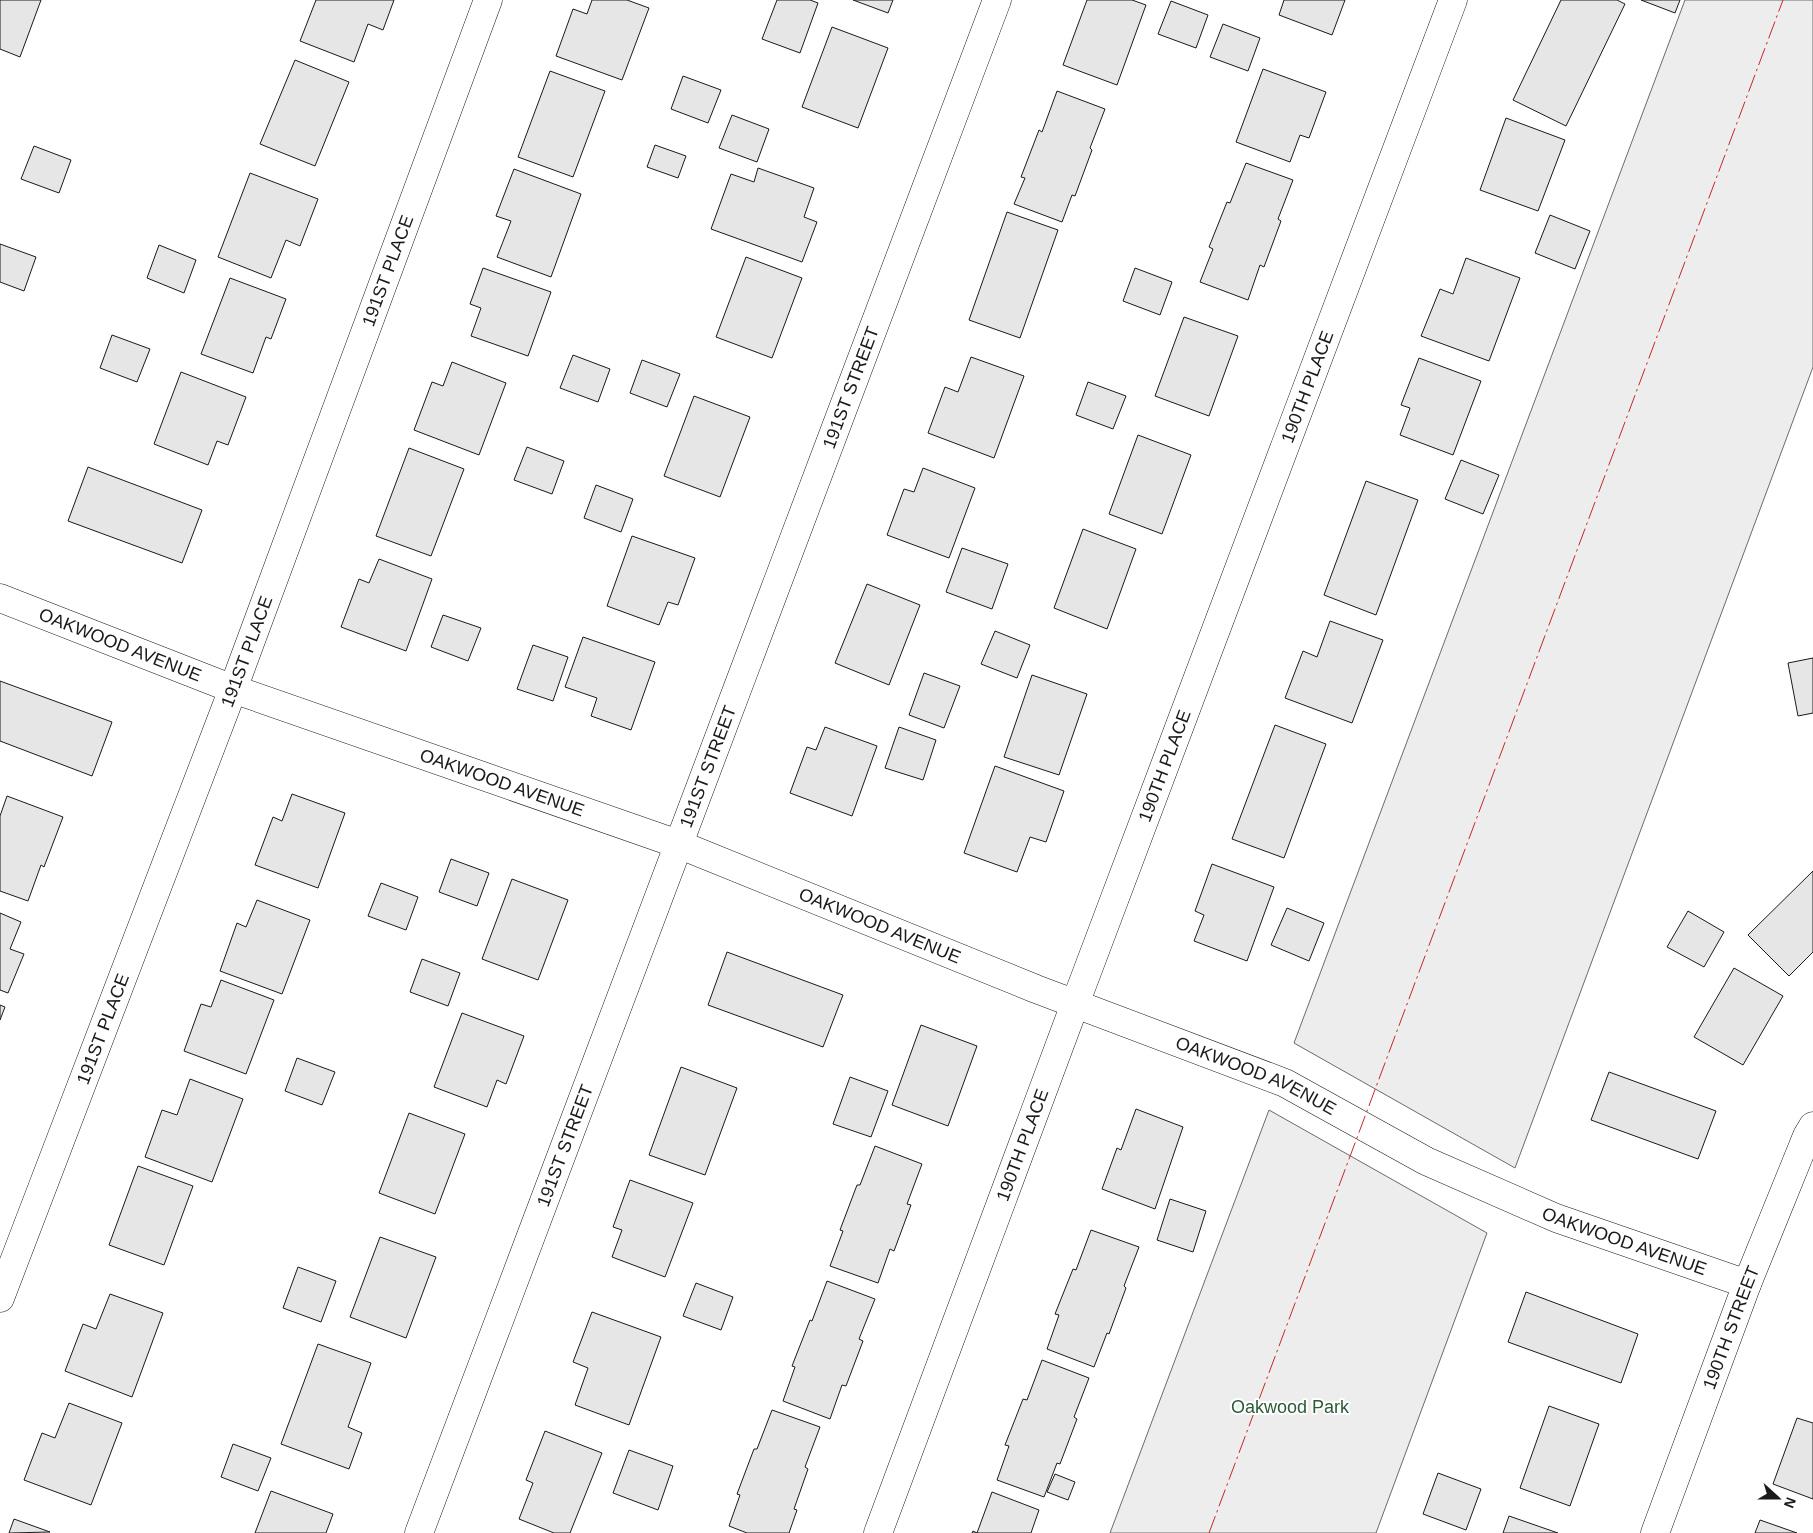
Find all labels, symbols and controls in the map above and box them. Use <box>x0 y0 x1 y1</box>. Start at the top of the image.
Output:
street label: 191ST PLACE <box>358 213 417 329</box>
street label: 191ST STREET <box>819 324 883 451</box>
street label: 190TH PLACE <box>1277 328 1338 446</box>
street label: 191ST PLACE <box>217 593 277 710</box>
street label: OAKWOOD AVENUE <box>36 604 204 686</box>
street label: 191ST STREET <box>676 703 740 830</box>
street label: 190TH PLACE <box>1135 707 1195 825</box>
street label: OAKWOOD AVENUE <box>417 745 587 821</box>
street label: OAKWOOD AVENUE <box>796 884 964 967</box>
street label: 191ST PLACE <box>73 971 133 1087</box>
street label: OAKWOOD AVENUE <box>1173 1033 1339 1119</box>
street label: 191ST STREET <box>533 1082 597 1209</box>
street label: 190TH PLACE <box>992 1086 1052 1204</box>
street label: OAKWOOD AVENUE <box>1539 1203 1709 1279</box>
street label: 190TH STREET <box>1699 1263 1763 1392</box>
park label: Oakwood Park <box>1231 1397 1350 1417</box>
north arrow <box>1753 1473 1803 1523</box>
text: N <box>1781 1495 1799 1510</box>

